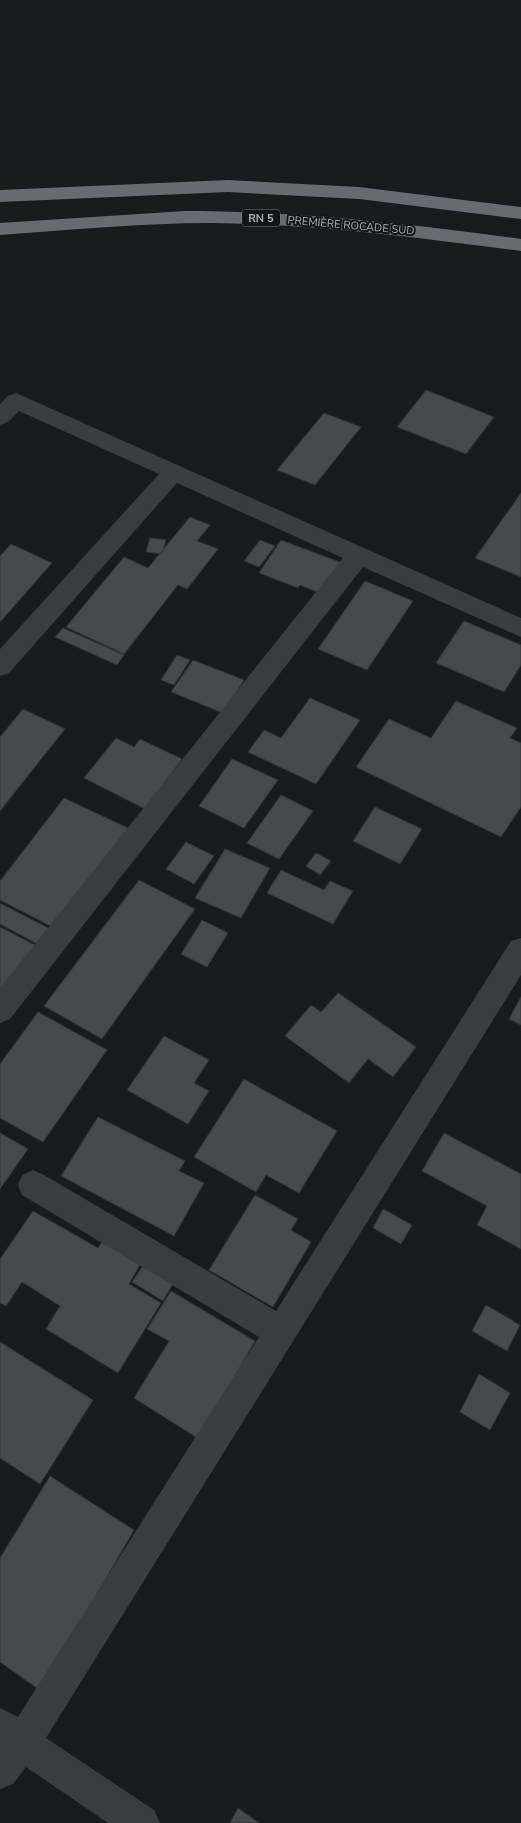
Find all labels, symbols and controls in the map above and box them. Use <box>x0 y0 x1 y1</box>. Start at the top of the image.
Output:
road number: RN 5 <box>242 210 280 227</box>
street label: PREMIÈRE ROCADE SUD <box>287 211 415 239</box>

